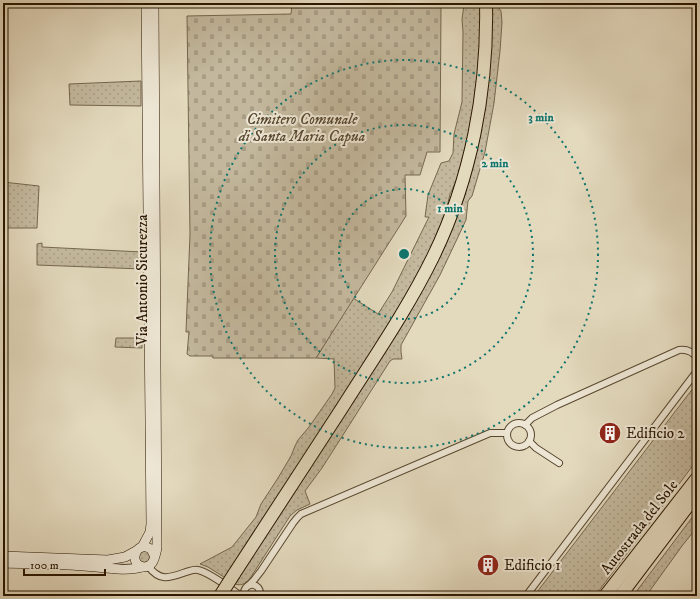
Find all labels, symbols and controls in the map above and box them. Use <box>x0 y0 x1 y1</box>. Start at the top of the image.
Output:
park label: Cimitero Comunale di Santa Maria Capua <box>238 110 365 146</box>
text: 3 min <box>528 110 554 125</box>
text: 2 min <box>482 156 509 171</box>
text: 1 min <box>437 201 463 216</box>
street label: Via Antonio Sicurezza <box>133 214 152 347</box>
centre of rings <box>397 247 411 261</box>
building icon: Edificio 2 <box>597 420 623 446</box>
place label: Edificio 2 <box>626 424 685 443</box>
street label: Autostrada del Sole <box>597 476 682 578</box>
scale bar <box>24 551 105 577</box>
building icon: Edificio 1 <box>475 552 501 578</box>
place label: Edificio 1 <box>504 556 561 575</box>
text: 100 m <box>30 558 59 573</box>

